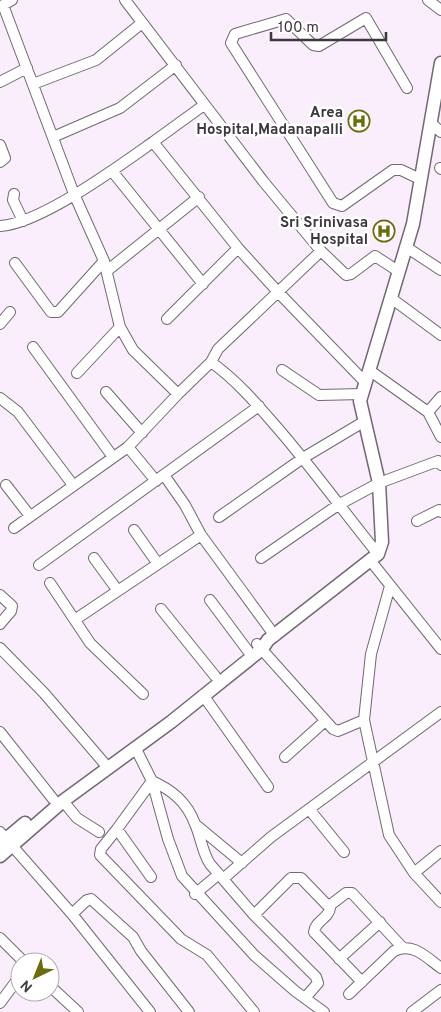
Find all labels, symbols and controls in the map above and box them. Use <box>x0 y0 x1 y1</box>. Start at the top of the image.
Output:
scale bar <box>271 10 386 42</box>
text: 100 m <box>278 19 319 38</box>
place label: Area Hospital,Madanapalli <box>196 104 343 140</box>
hospital icon: Area Hospital,Madanapalli <box>347 109 371 133</box>
place label: Sri Srinivasa Hospital <box>280 214 368 250</box>
hospital icon: Sri Srinivasa Hospital <box>372 219 396 243</box>
north arrow <box>10 952 60 1002</box>
text: N <box>18 976 37 995</box>

